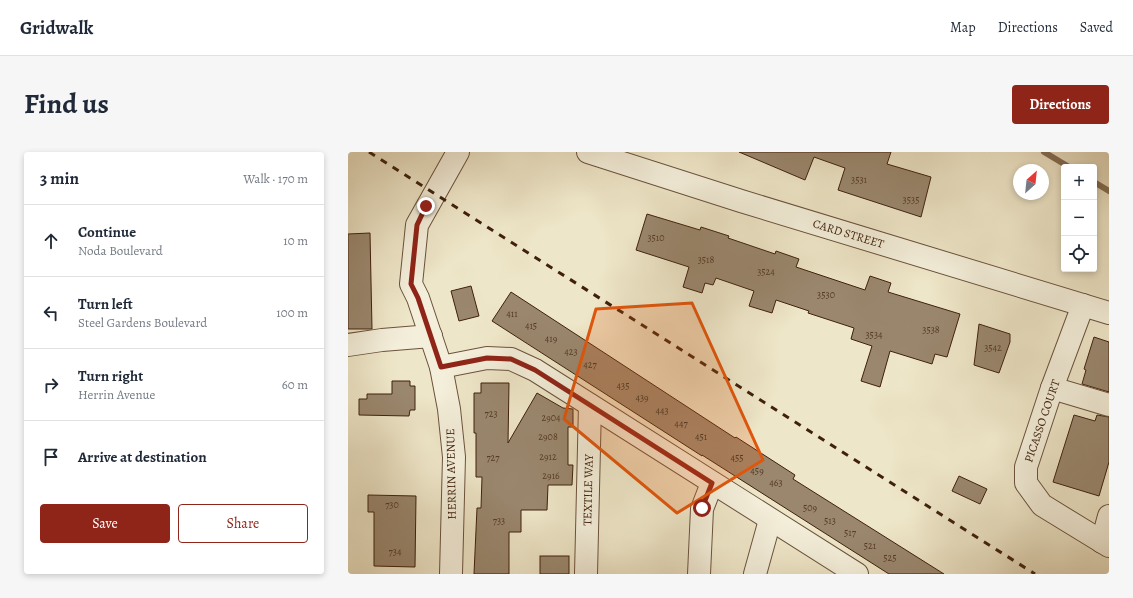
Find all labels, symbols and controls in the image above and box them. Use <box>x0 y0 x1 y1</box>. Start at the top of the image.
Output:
text: Gridwalk <box>20 15 93 41</box>
text: Map <box>950 18 976 37</box>
text: Directions <box>998 18 1058 37</box>
text: Saved <box>1080 18 1113 37</box>
text: Find us <box>24 85 109 123</box>
button: Directions <box>1012 85 1109 124</box>
north arrow <box>1013 164 1049 200</box>
map controls <box>1061 164 1097 272</box>
button: + <box>1061 164 1097 200</box>
text: 3 min <box>40 167 79 190</box>
text: Walk · 170 m <box>243 170 308 187</box>
house number: 3531 <box>851 173 868 186</box>
house number: 3535 <box>903 193 919 206</box>
route end <box>417 197 435 215</box>
button: − <box>1061 200 1097 236</box>
street label: CARD STREET <box>811 215 886 252</box>
text: Continue <box>78 222 136 242</box>
icon: ahead <box>40 230 62 252</box>
house number: 3510 <box>647 231 665 244</box>
text: 10 m <box>283 232 308 249</box>
button: locate <box>1061 236 1097 272</box>
text: Noda Boulevard <box>78 242 163 259</box>
house number: 3518 <box>698 253 715 266</box>
house number: 3524 <box>757 265 775 278</box>
house number: 3530 <box>817 288 835 301</box>
text: Turn left <box>78 294 133 314</box>
icon: left <box>40 302 62 324</box>
text: 100 m <box>276 304 308 321</box>
house number: 411 <box>506 307 518 320</box>
text: Steel Gardens Boulevard <box>78 314 207 331</box>
house number: 415 <box>525 319 537 332</box>
house number: 3538 <box>922 323 940 336</box>
house number: 3534 <box>865 328 883 341</box>
house number: 419 <box>545 332 558 345</box>
house number: 3542 <box>984 341 1002 354</box>
house number: 423 <box>564 345 578 358</box>
house number: 427 <box>583 358 598 371</box>
text: Turn right <box>78 366 143 386</box>
icon: right <box>40 374 62 396</box>
text: 60 m <box>282 376 308 393</box>
street label: PICASSO COURT <box>1020 377 1064 465</box>
house number: 435 <box>617 379 630 392</box>
text: Herrin Avenue <box>78 386 155 403</box>
house number: 439 <box>635 391 649 404</box>
house number: 443 <box>655 404 669 417</box>
house number: 723 <box>484 407 498 420</box>
house number: 2904 <box>541 411 561 424</box>
house number: 447 <box>674 417 688 430</box>
street label: HERRIN AVENUE <box>442 428 460 520</box>
house number: 2908 <box>538 430 558 443</box>
house number: 451 <box>695 430 708 443</box>
icon: arrive <box>40 446 62 468</box>
text: Arrive at destination <box>78 447 207 467</box>
house number: 2912 <box>539 450 557 463</box>
house number: 727 <box>486 451 500 464</box>
house number: 455 <box>730 451 744 464</box>
street label: TEXTILE WAY <box>579 454 597 526</box>
house number: 459 <box>750 464 764 477</box>
house number: 2916 <box>542 469 560 482</box>
house number: 463 <box>769 476 783 489</box>
house number: 730 <box>385 498 399 511</box>
route start <box>693 499 711 517</box>
house number: 509 <box>803 501 818 514</box>
button: Save <box>40 504 170 543</box>
button: Share <box>178 504 308 543</box>
house number: 733 <box>493 514 505 527</box>
house number: 513 <box>824 514 836 527</box>
house number: 517 <box>844 526 857 539</box>
house number: 521 <box>864 539 877 552</box>
house number: 734 <box>389 545 402 558</box>
house number: 525 <box>883 551 897 564</box>

